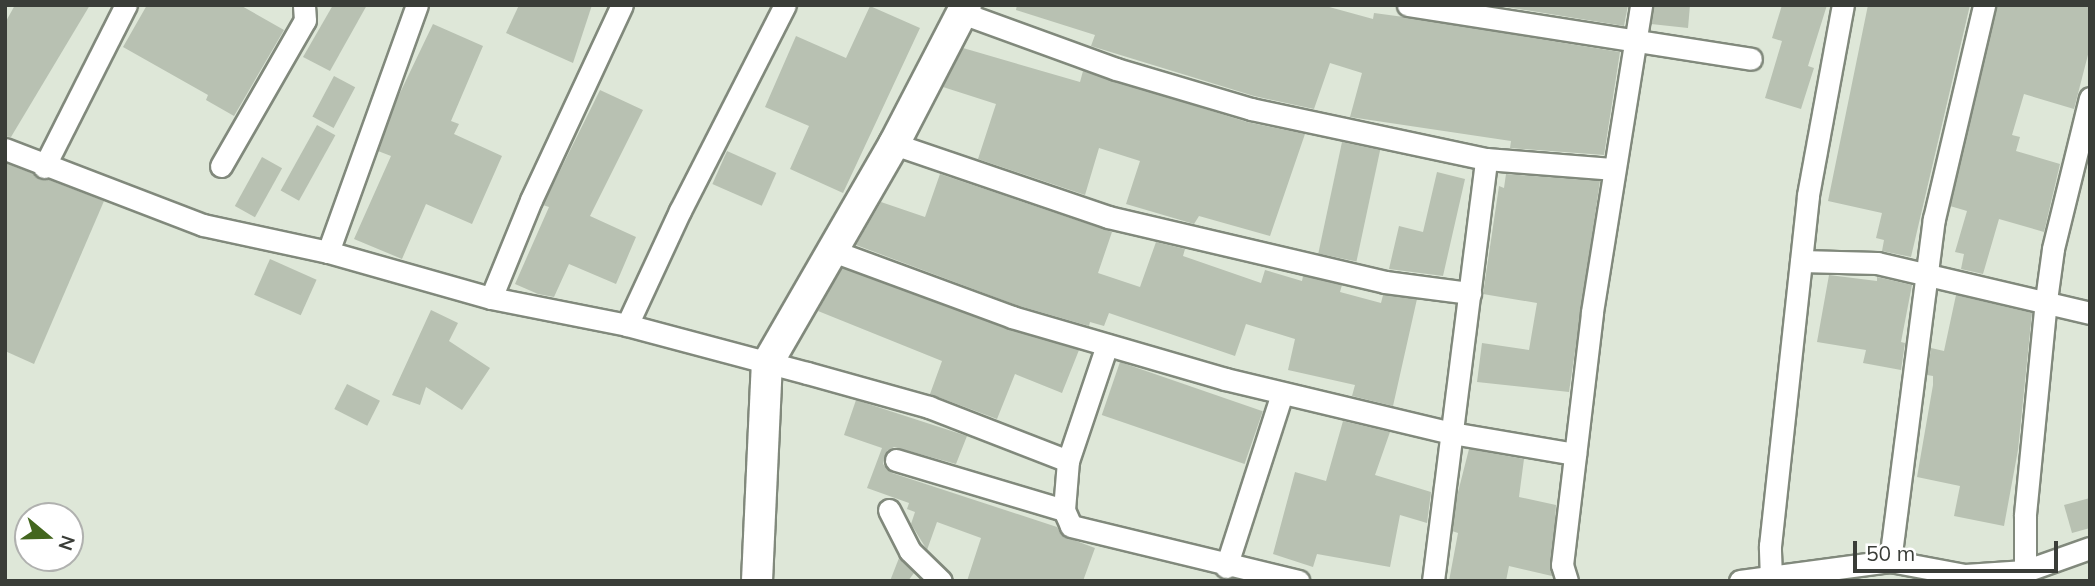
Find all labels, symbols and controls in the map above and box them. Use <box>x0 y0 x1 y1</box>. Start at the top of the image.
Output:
north arrow <box>14 502 84 572</box>
scale bar <box>1857 526 2062 570</box>
text: N <box>53 532 81 554</box>
text: 50 m <box>1866 540 1915 566</box>

